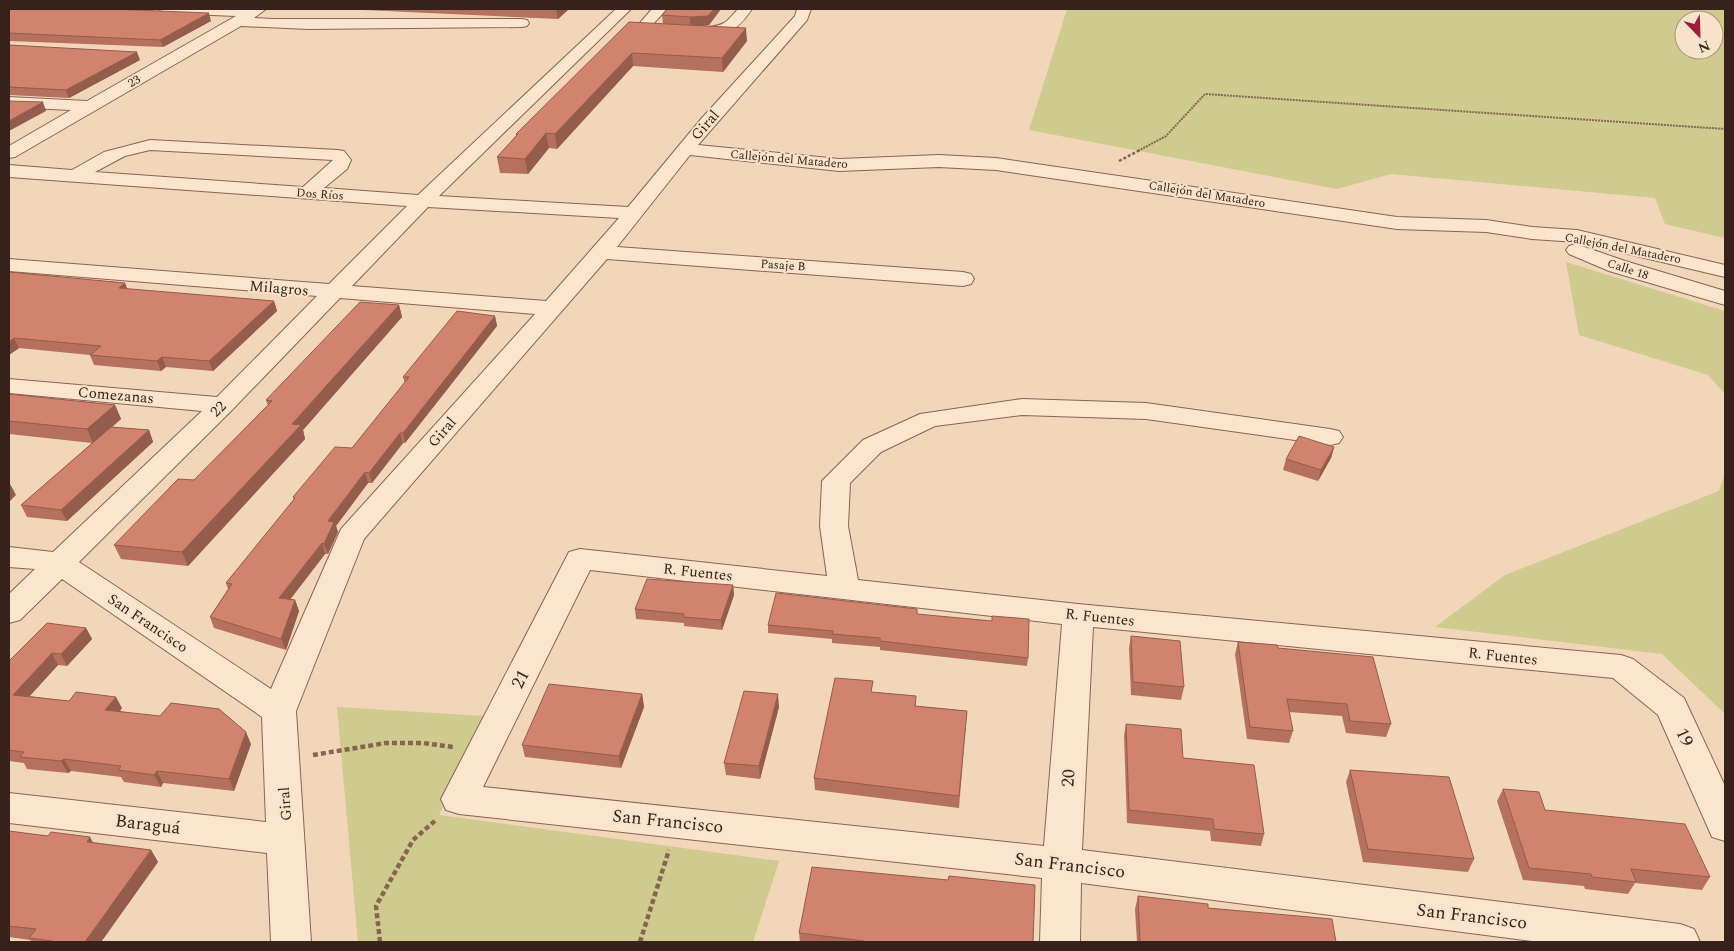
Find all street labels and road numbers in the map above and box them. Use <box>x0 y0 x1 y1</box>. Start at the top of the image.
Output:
street label: 23 <box>124 70 144 93</box>
street label: Giral <box>686 105 725 146</box>
street label: Callejón del Matadero <box>729 145 849 174</box>
street label: Callejón del Matadero <box>1147 176 1267 213</box>
street label: Dos Ríos <box>296 183 344 206</box>
street label: Callejón del Matadero <box>1563 228 1683 269</box>
street label: Pasaje B <box>760 254 806 277</box>
street label: Calle 18 <box>1605 254 1651 285</box>
street label: Milagros <box>248 274 310 303</box>
street label: Comezanas <box>77 381 155 410</box>
street label: 22 <box>205 396 232 423</box>
street label: Giral <box>423 412 462 453</box>
street label: R. Fuentes <box>662 557 734 588</box>
street label: San Francisco <box>103 588 193 659</box>
street label: R. Fuentes <box>1064 602 1136 633</box>
street label: R. Fuentes <box>1467 641 1539 672</box>
street label: 21 <box>504 665 537 693</box>
street label: 19 <box>1669 723 1701 751</box>
street label: 20 <box>1054 768 1083 788</box>
street label: Giral <box>273 786 298 822</box>
street label: San Francisco <box>611 802 725 841</box>
street label: Baraguá <box>114 807 182 842</box>
street label: San Francisco <box>1013 845 1127 886</box>
street label: San Francisco <box>1415 896 1529 937</box>

